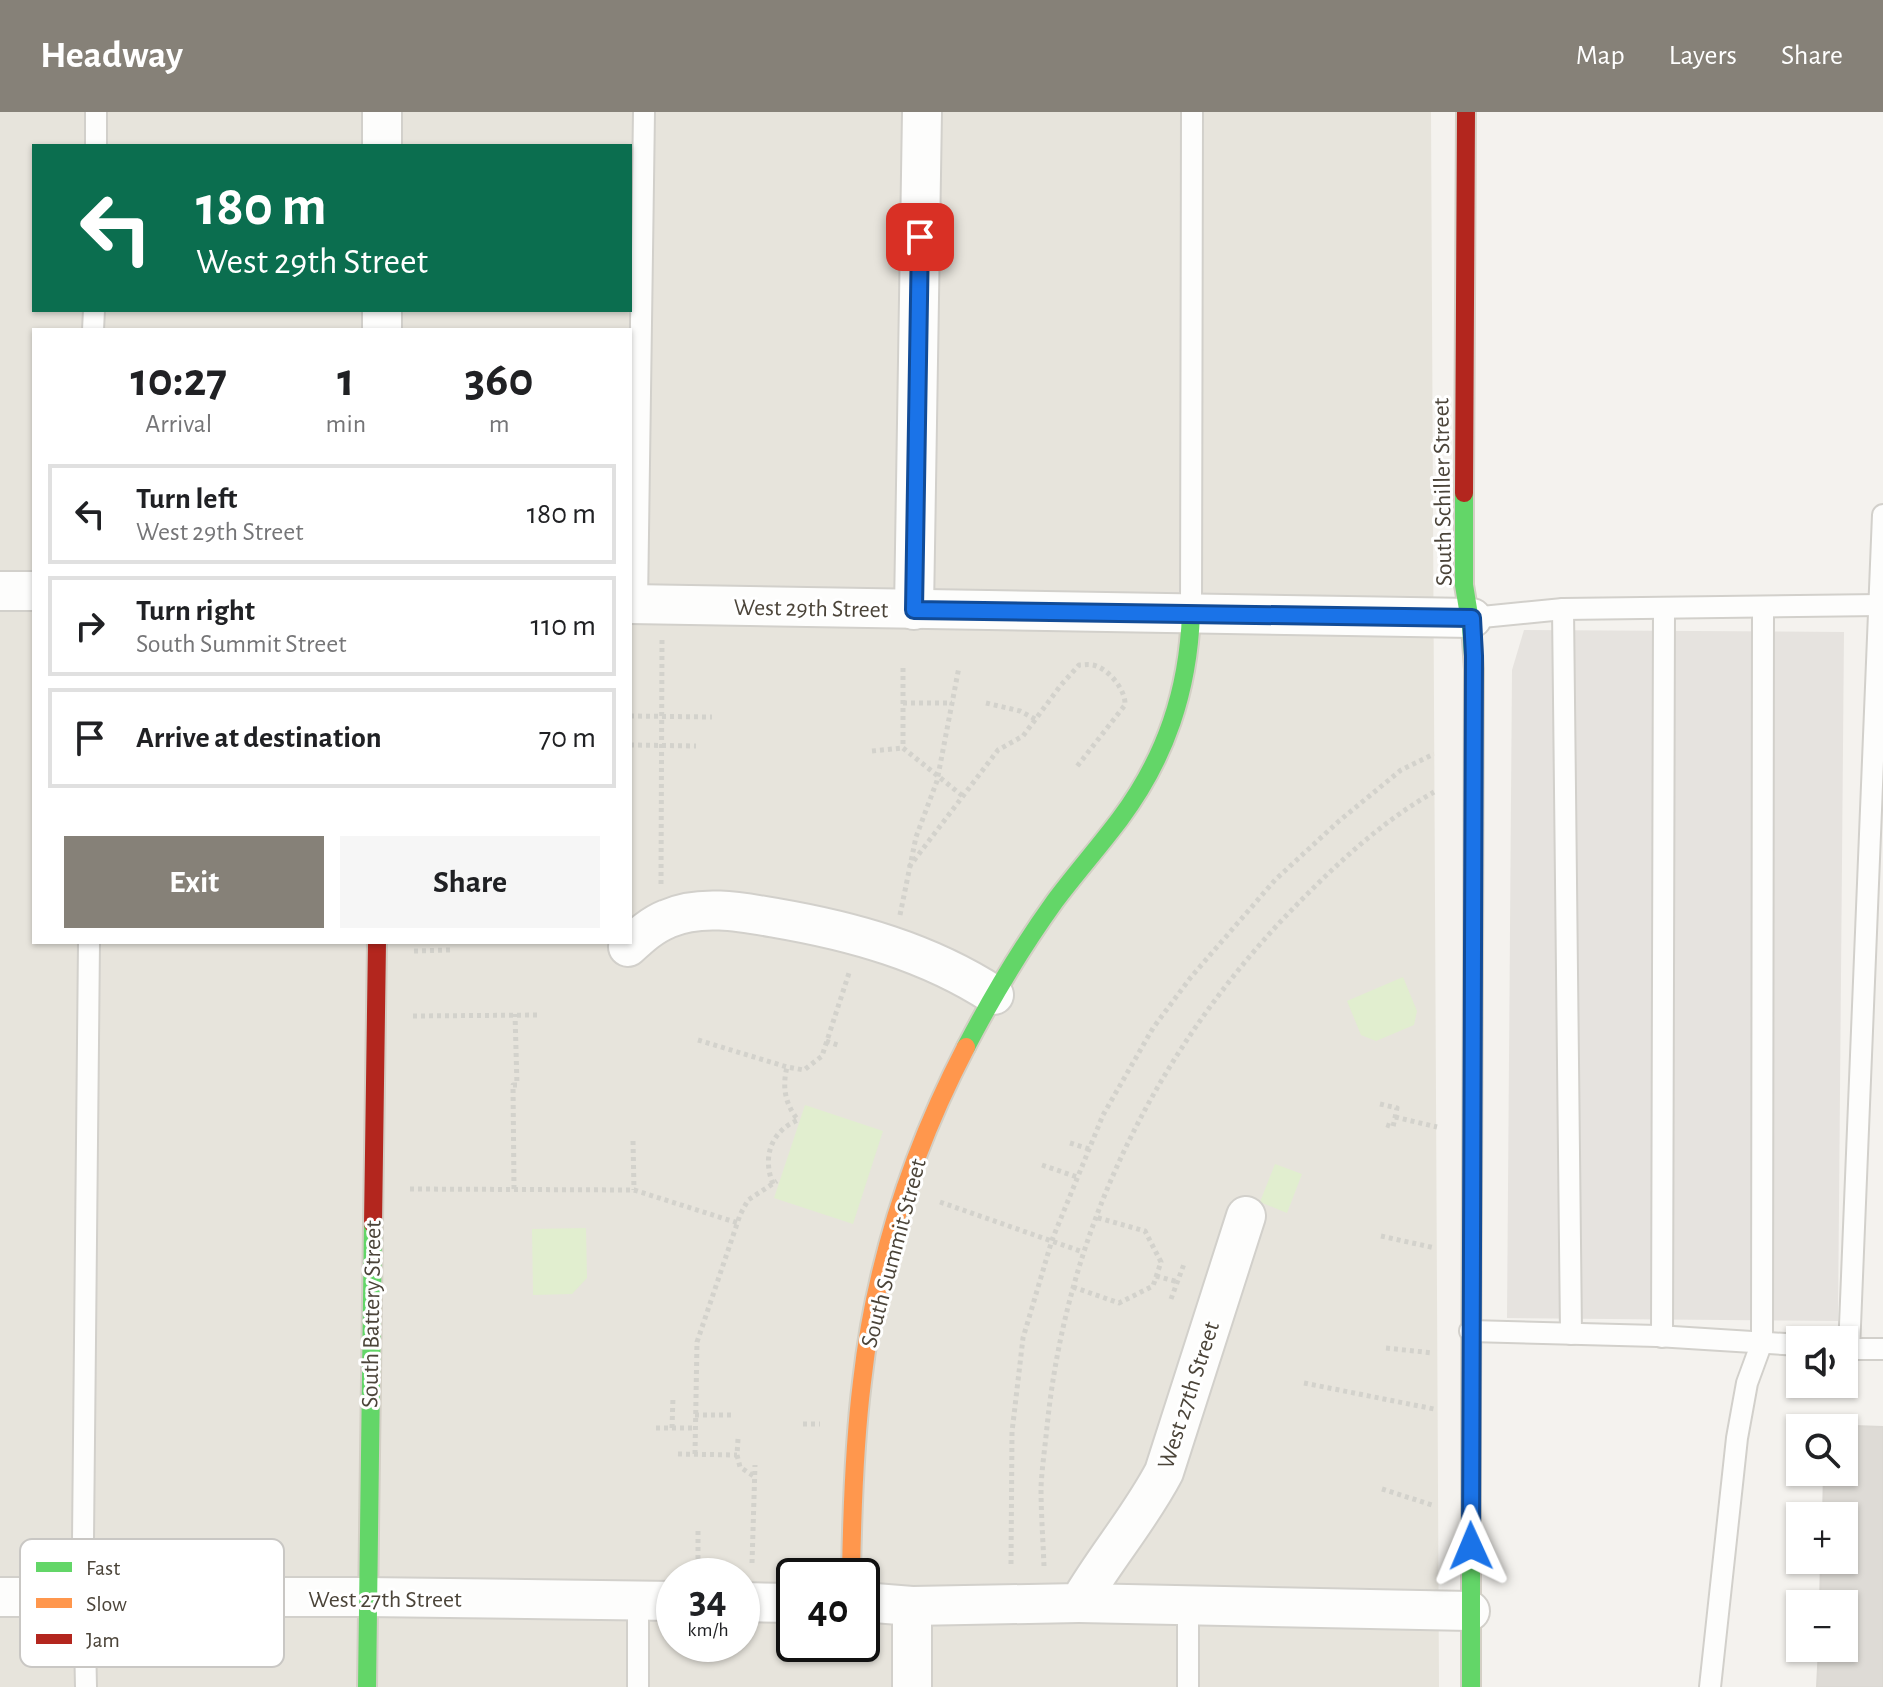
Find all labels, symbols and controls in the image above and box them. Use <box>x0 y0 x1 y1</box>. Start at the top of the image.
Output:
text: Headway <box>40 37 183 75</box>
text: Map <box>1576 42 1625 70</box>
text: Layers <box>1669 42 1737 70</box>
text: Share <box>1781 42 1843 70</box>
icon: left <box>64 176 168 280</box>
text: 180 m <box>196 179 327 235</box>
pin <box>886 203 954 271</box>
icon: arrive <box>898 215 942 259</box>
text: West 29th Street <box>196 244 428 280</box>
text: 10:27 <box>130 357 227 405</box>
text: 1 <box>337 357 354 405</box>
text: 360 <box>465 357 533 405</box>
street label: South Schiller Street <box>1429 397 1457 586</box>
text: Arrival <box>145 411 212 437</box>
text: min <box>326 411 366 437</box>
text: m <box>489 411 509 437</box>
text: Turn left <box>136 484 237 514</box>
icon: left <box>68 492 112 536</box>
text: 180 m <box>527 499 596 529</box>
text: West 29th Street <box>136 519 304 545</box>
text: Turn right <box>136 596 255 626</box>
street label: West 29th Street <box>733 596 889 622</box>
icon: right <box>68 604 112 648</box>
text: 110 m <box>531 611 596 641</box>
text: South Summit Street <box>136 631 347 657</box>
icon: arrive <box>68 716 112 760</box>
text: Arrive at destination <box>136 723 382 753</box>
text: 70 m <box>539 723 596 753</box>
button: Exit <box>64 836 324 928</box>
button: Share <box>340 836 600 928</box>
street label: South Summit Street <box>857 1156 931 1350</box>
street label: South Battery Street <box>358 1220 386 1408</box>
street label: West 27th Street <box>1154 1318 1224 1472</box>
map controls <box>1786 1326 1858 1662</box>
button: sound <box>1786 1326 1858 1398</box>
button: search <box>1786 1414 1858 1486</box>
button: + <box>1786 1502 1858 1574</box>
position arrow <box>1429 1504 1513 1588</box>
legend <box>20 1539 284 1667</box>
text: Fast <box>86 1557 120 1579</box>
speed limit sign: 40 <box>776 1558 880 1662</box>
text: 34 <box>689 1580 727 1620</box>
street label: West 27th Street <box>308 1588 462 1612</box>
button: − <box>1786 1590 1858 1662</box>
text: Slow <box>86 1593 127 1615</box>
text: km/h <box>687 1620 729 1640</box>
text: Jam <box>86 1629 120 1651</box>

